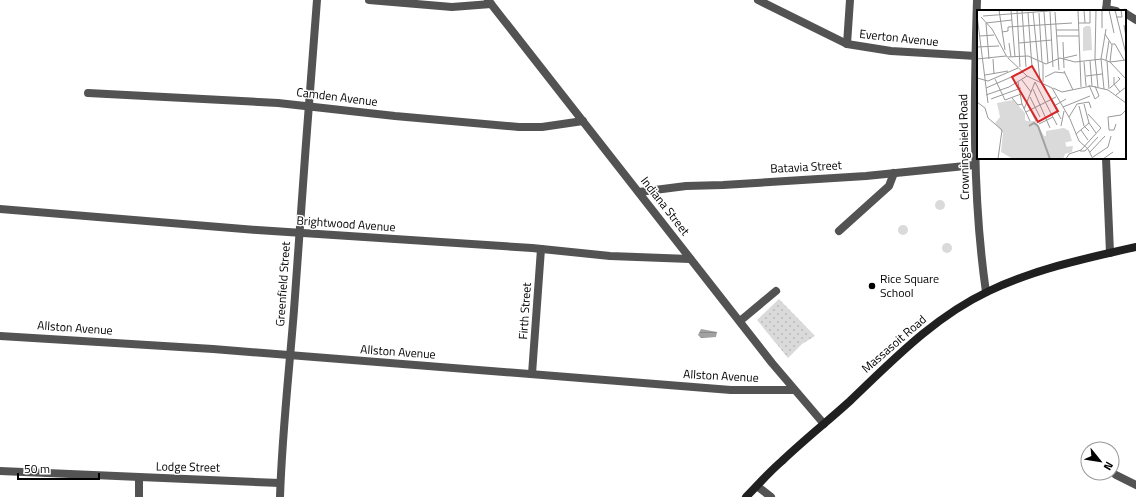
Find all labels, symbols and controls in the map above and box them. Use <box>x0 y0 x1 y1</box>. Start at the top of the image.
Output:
inset map <box>977 10 1126 159</box>
street label: Everton Avenue <box>858 24 940 51</box>
street label: Camden Avenue <box>295 82 379 111</box>
street label: Crowningshield Road <box>953 94 974 200</box>
street label: Batavia Street <box>770 155 843 178</box>
street label: Indiana Street <box>636 172 695 240</box>
street label: Brightwood Avenue <box>296 211 396 236</box>
street label: Greenfield Street <box>270 240 295 327</box>
place label: Rice Square School <box>880 269 939 302</box>
street label: Firth Street <box>513 281 536 340</box>
marker: Rice Square School <box>867 281 877 291</box>
street label: Massasoit Road <box>857 310 930 377</box>
street label: Allston Avenue <box>37 315 113 340</box>
street label: Allston Avenue <box>360 339 436 364</box>
street label: Allston Avenue <box>683 364 759 387</box>
north arrow <box>1080 441 1120 481</box>
scale bar <box>18 455 99 481</box>
street label: Lodge Street <box>156 456 221 477</box>
text: 50 m <box>24 459 50 478</box>
text: N <box>1100 459 1117 473</box>

